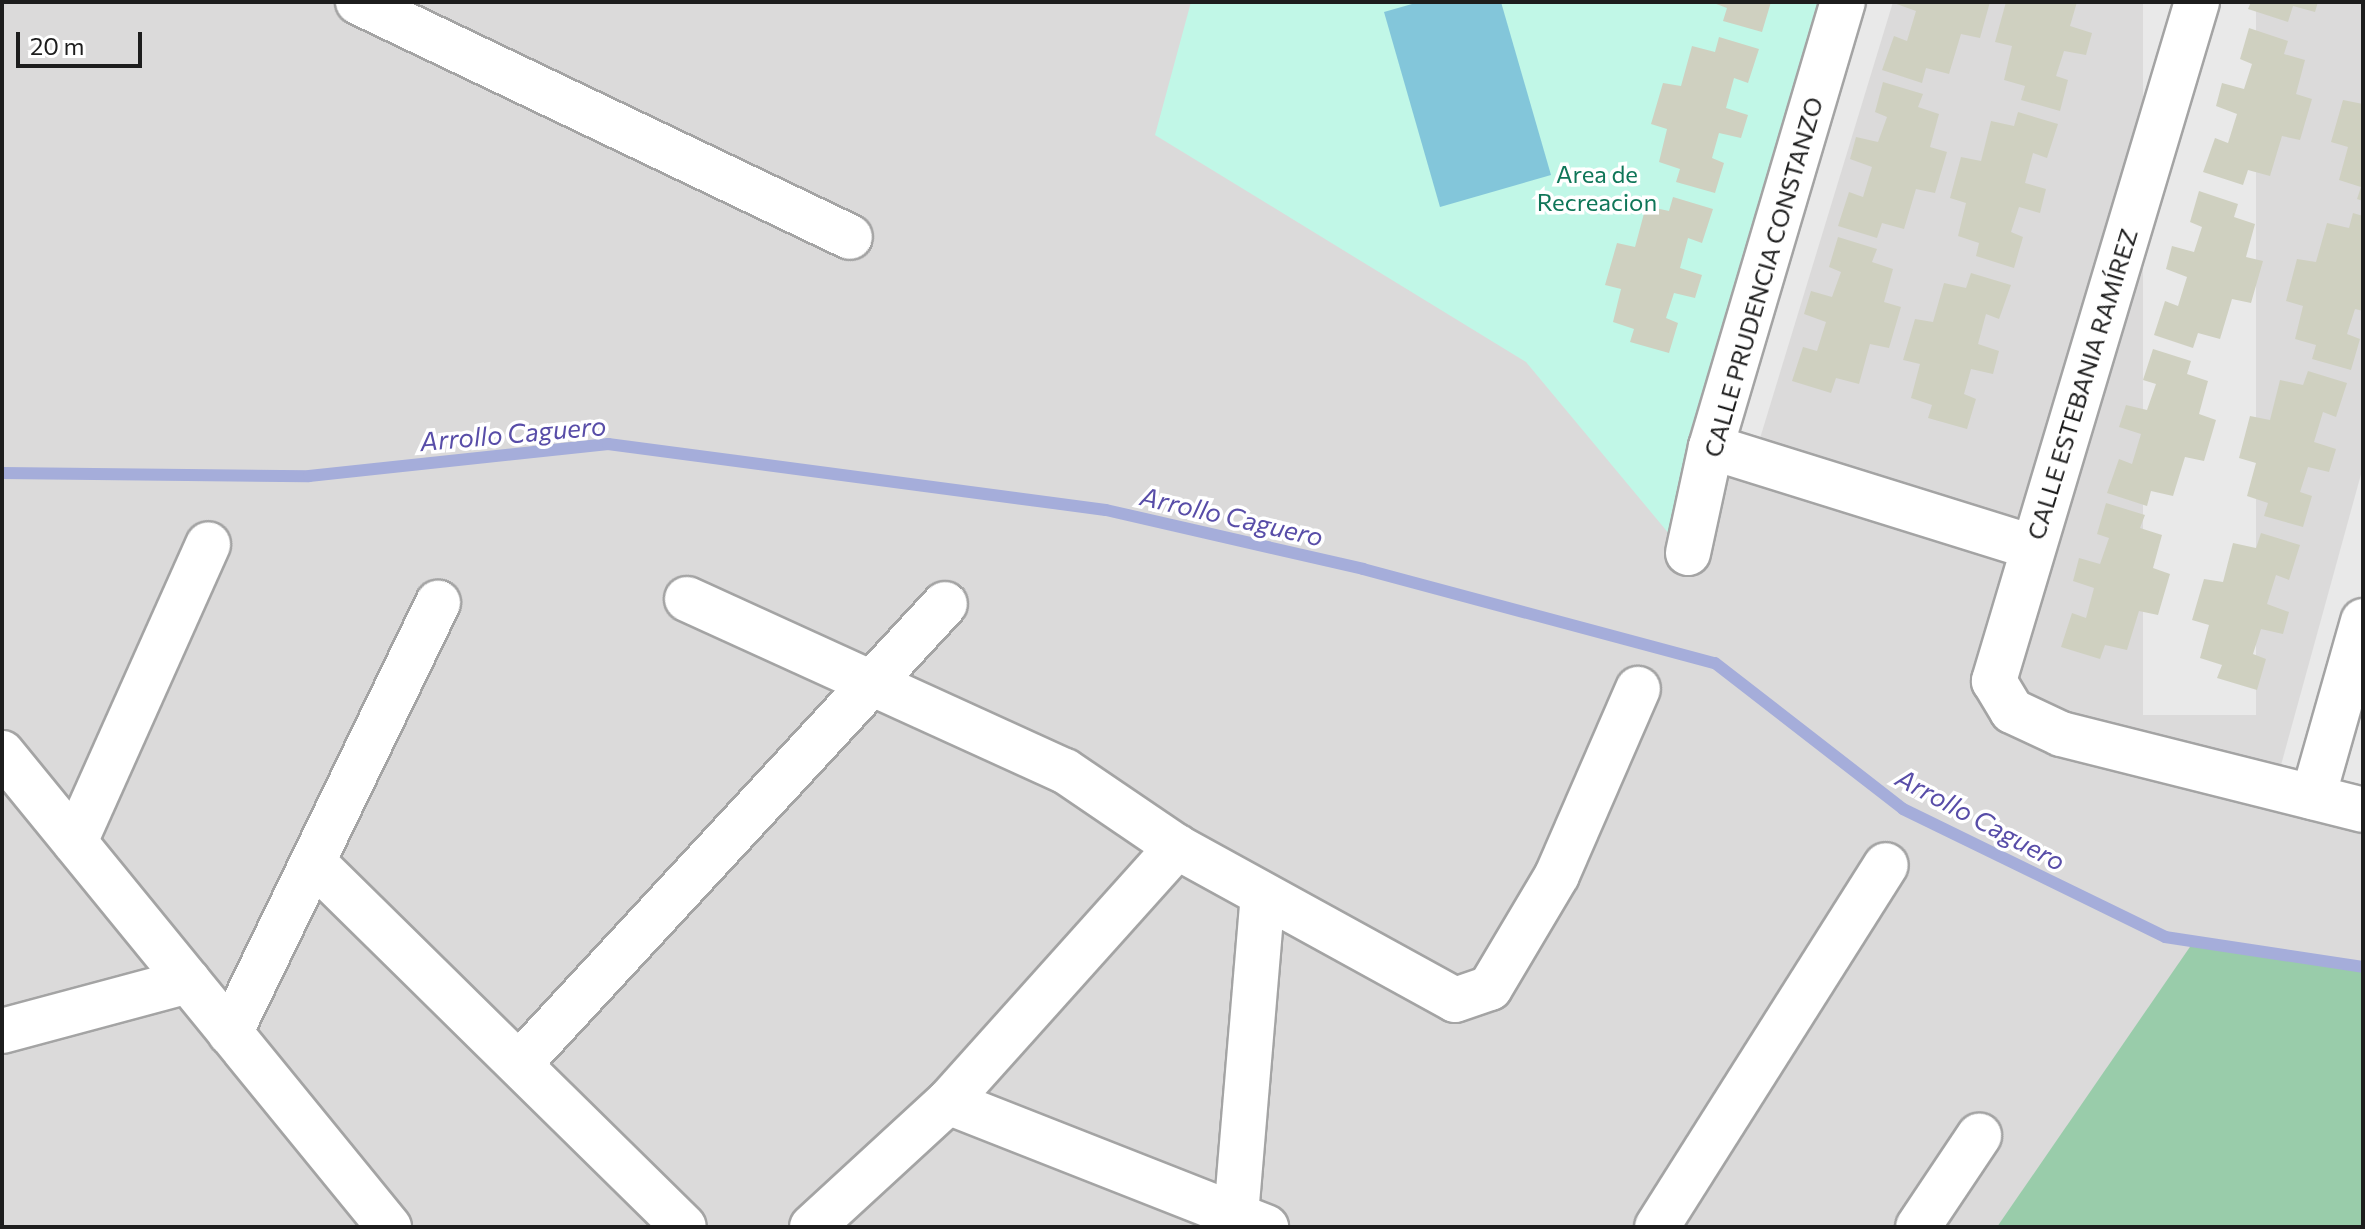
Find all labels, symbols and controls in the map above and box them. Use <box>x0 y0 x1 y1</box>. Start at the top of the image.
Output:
scale bar <box>20 16 146 66</box>
text: 20 m <box>30 31 84 60</box>
street label: CALLE PRUDENCIA CONSTANZO <box>1698 94 1828 460</box>
park label: Area de Recreacion <box>1537 160 1657 216</box>
street label: CALLE ESTEBANIA RAMÍREZ <box>2021 225 2143 543</box>
water label: Arrollo Caguero <box>419 409 607 457</box>
water label: Arrollo Caguero <box>1137 480 1327 552</box>
water label: Arrollo Caguero <box>1891 761 2071 877</box>

